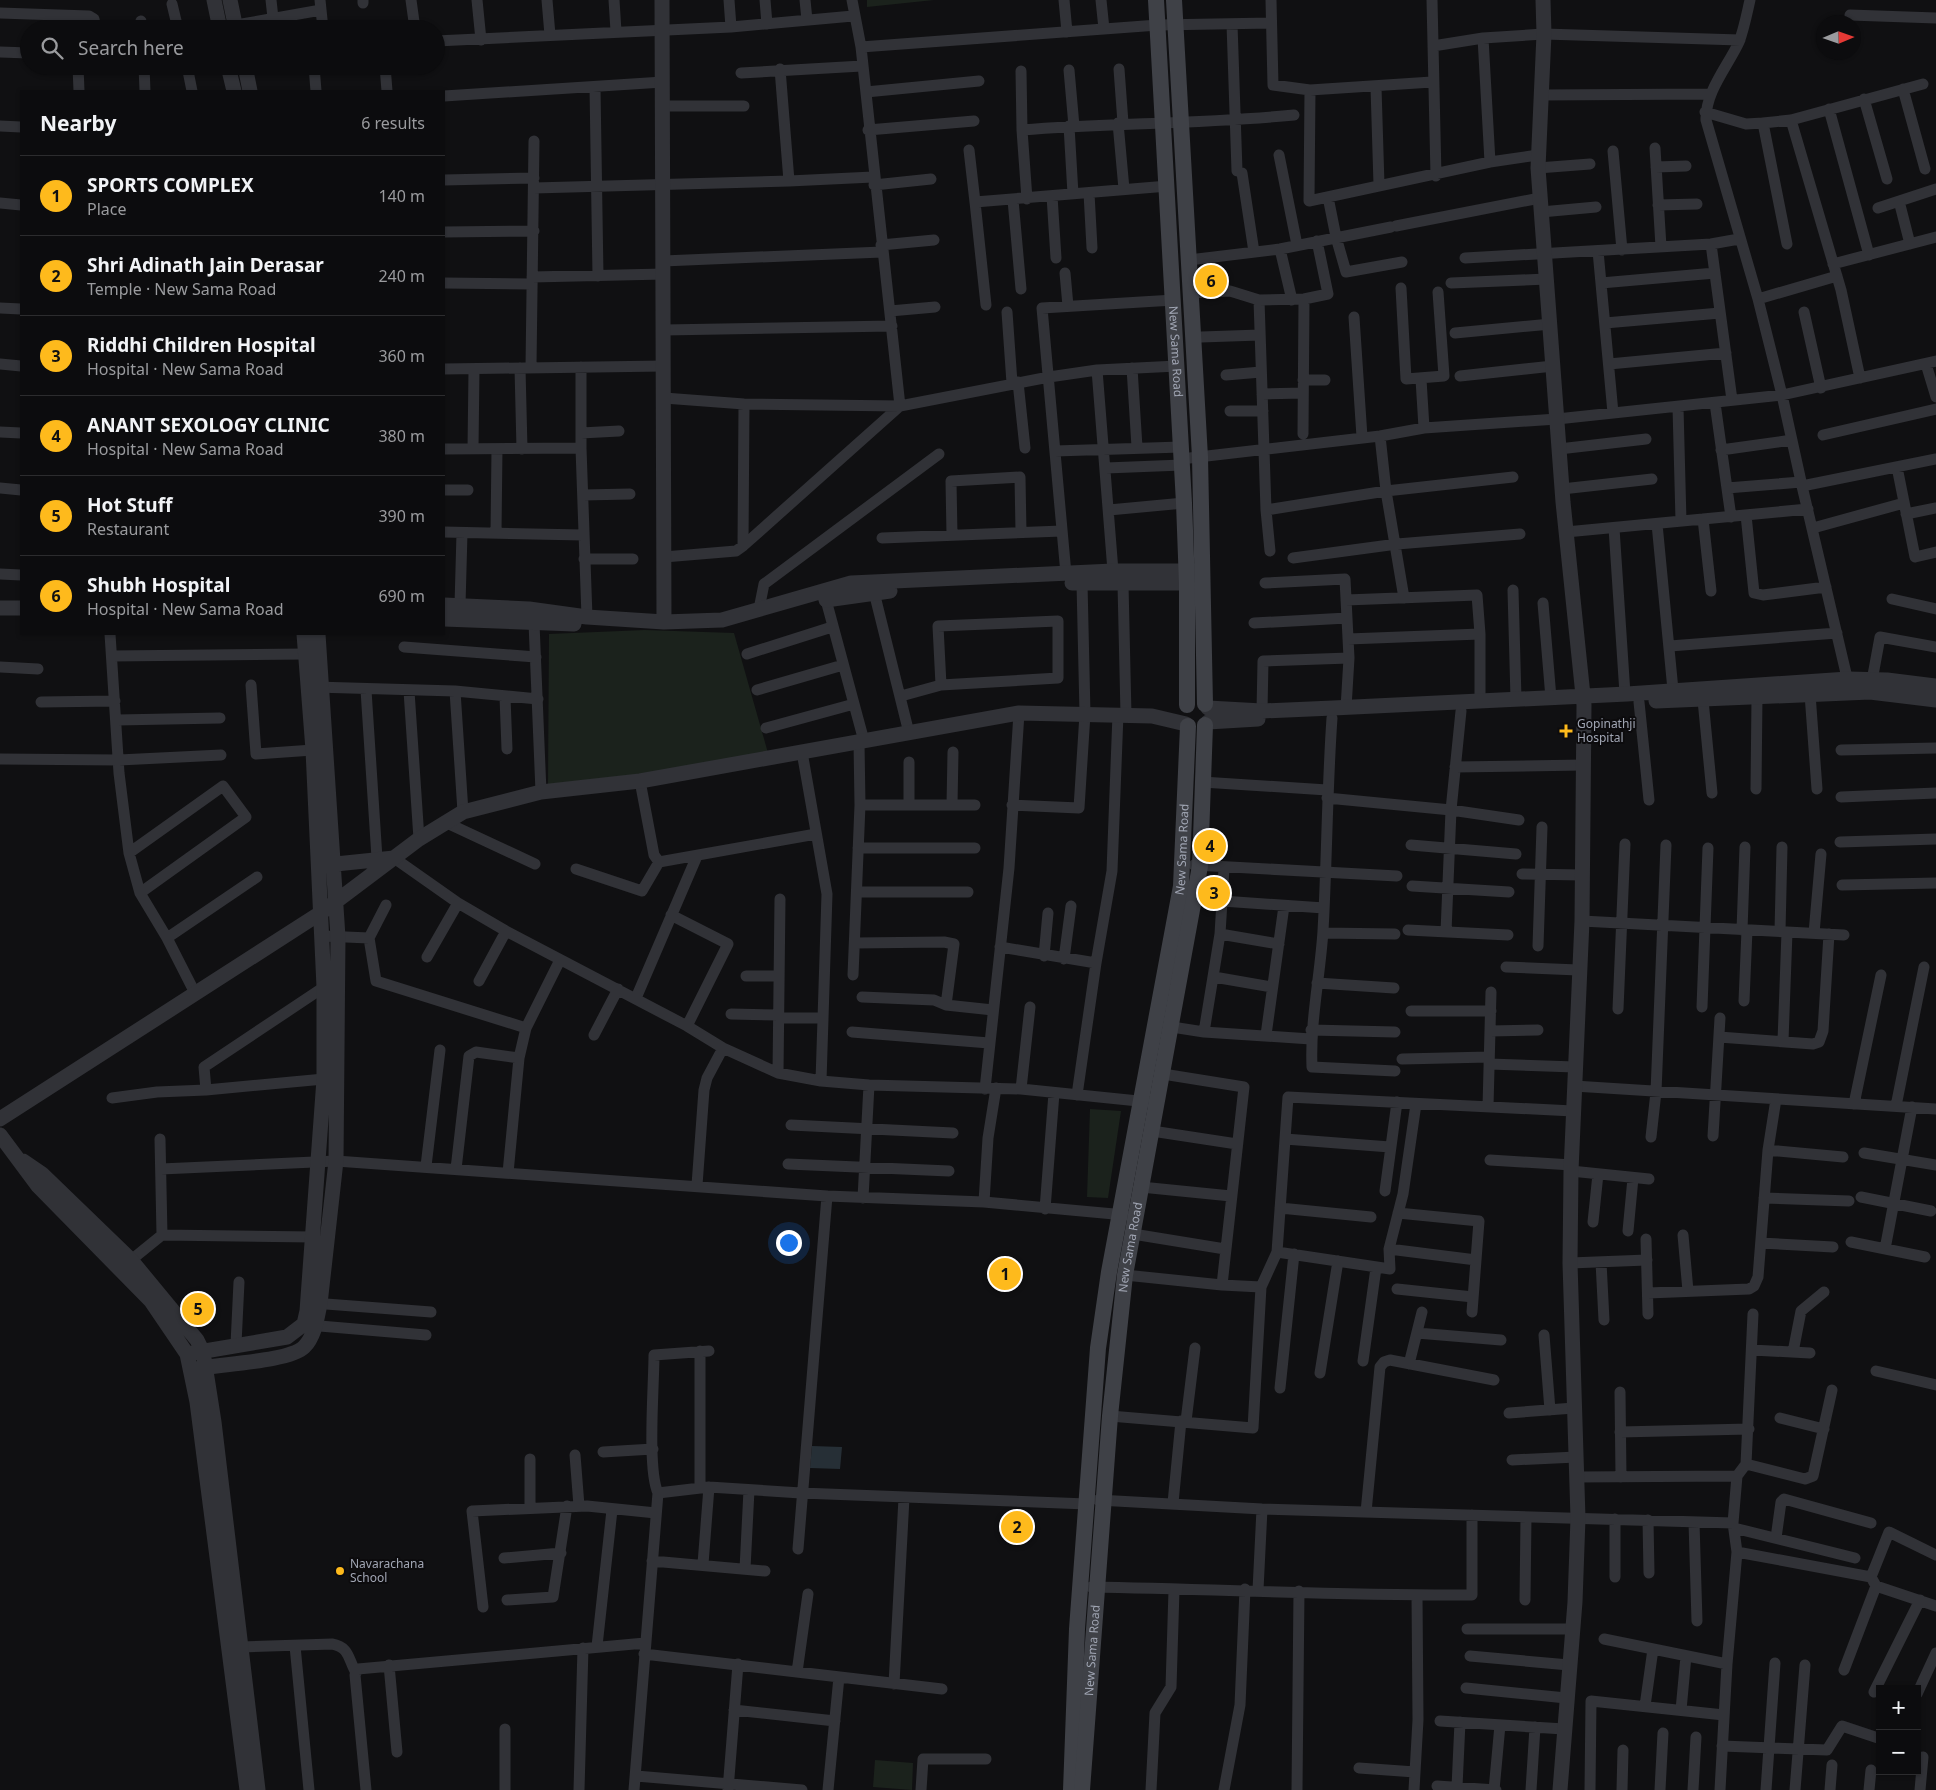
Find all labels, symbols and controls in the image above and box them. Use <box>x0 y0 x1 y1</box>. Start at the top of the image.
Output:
north arrow <box>1816 15 1861 60</box>
search box <box>20 20 445 75</box>
icon: search <box>38 34 66 62</box>
text: Search here <box>78 35 184 61</box>
text: Nearby <box>40 109 116 137</box>
text: 6 results <box>361 112 425 134</box>
text: SPORTS COMPLEX <box>87 172 254 198</box>
text: 1 <box>51 185 61 207</box>
text: 140 m <box>378 185 425 207</box>
text: Place <box>87 198 127 220</box>
text: Shri Adinath Jain Derasar <box>87 252 324 278</box>
pin: 6 <box>1195 262 1227 300</box>
text: 2 <box>51 265 61 287</box>
text: 240 m <box>378 265 425 287</box>
text: Temple · New Sama Road <box>87 278 276 300</box>
street label: New Sama Road <box>1165 305 1187 398</box>
text: Riddhi Children Hospital <box>87 332 316 358</box>
text: 3 <box>51 345 61 367</box>
text: 360 m <box>378 345 425 367</box>
text: Hospital · New Sama Road <box>87 358 284 380</box>
text: ANANT SEXOLOGY CLINIC <box>87 412 330 438</box>
text: 4 <box>51 425 61 447</box>
text: 380 m <box>378 425 425 447</box>
text: Hospital · New Sama Road <box>87 438 284 460</box>
text: Hot Stuff <box>87 492 172 518</box>
text: 5 <box>51 505 61 527</box>
text: 390 m <box>378 505 425 527</box>
text: Restaurant <box>87 518 169 540</box>
text: Shubh Hospital <box>87 572 230 598</box>
text: 6 <box>51 585 61 607</box>
text: 690 m <box>378 585 425 607</box>
text: Hospital · New Sama Road <box>87 598 284 620</box>
place label: Gopinathji Hospital <box>1577 715 1636 746</box>
marker: Gopinathji Hospital <box>1559 724 1573 738</box>
street label: New Sama Road <box>1170 803 1193 896</box>
pin: 4 <box>1194 827 1226 865</box>
pin: 3 <box>1198 874 1230 912</box>
street label: New Sama Road <box>1114 1201 1146 1293</box>
your location <box>776 1230 802 1256</box>
pin: 1 <box>989 1255 1021 1293</box>
pin: 5 <box>182 1290 214 1328</box>
pin: 2 <box>1001 1508 1033 1546</box>
place label: Navarachana School <box>350 1555 424 1586</box>
marker: Navarachana School <box>334 1565 346 1577</box>
street label: New Sama Road <box>1080 1604 1104 1697</box>
map controls <box>1876 1685 1921 1775</box>
button: + <box>1876 1685 1921 1730</box>
button: − <box>1876 1730 1921 1775</box>

